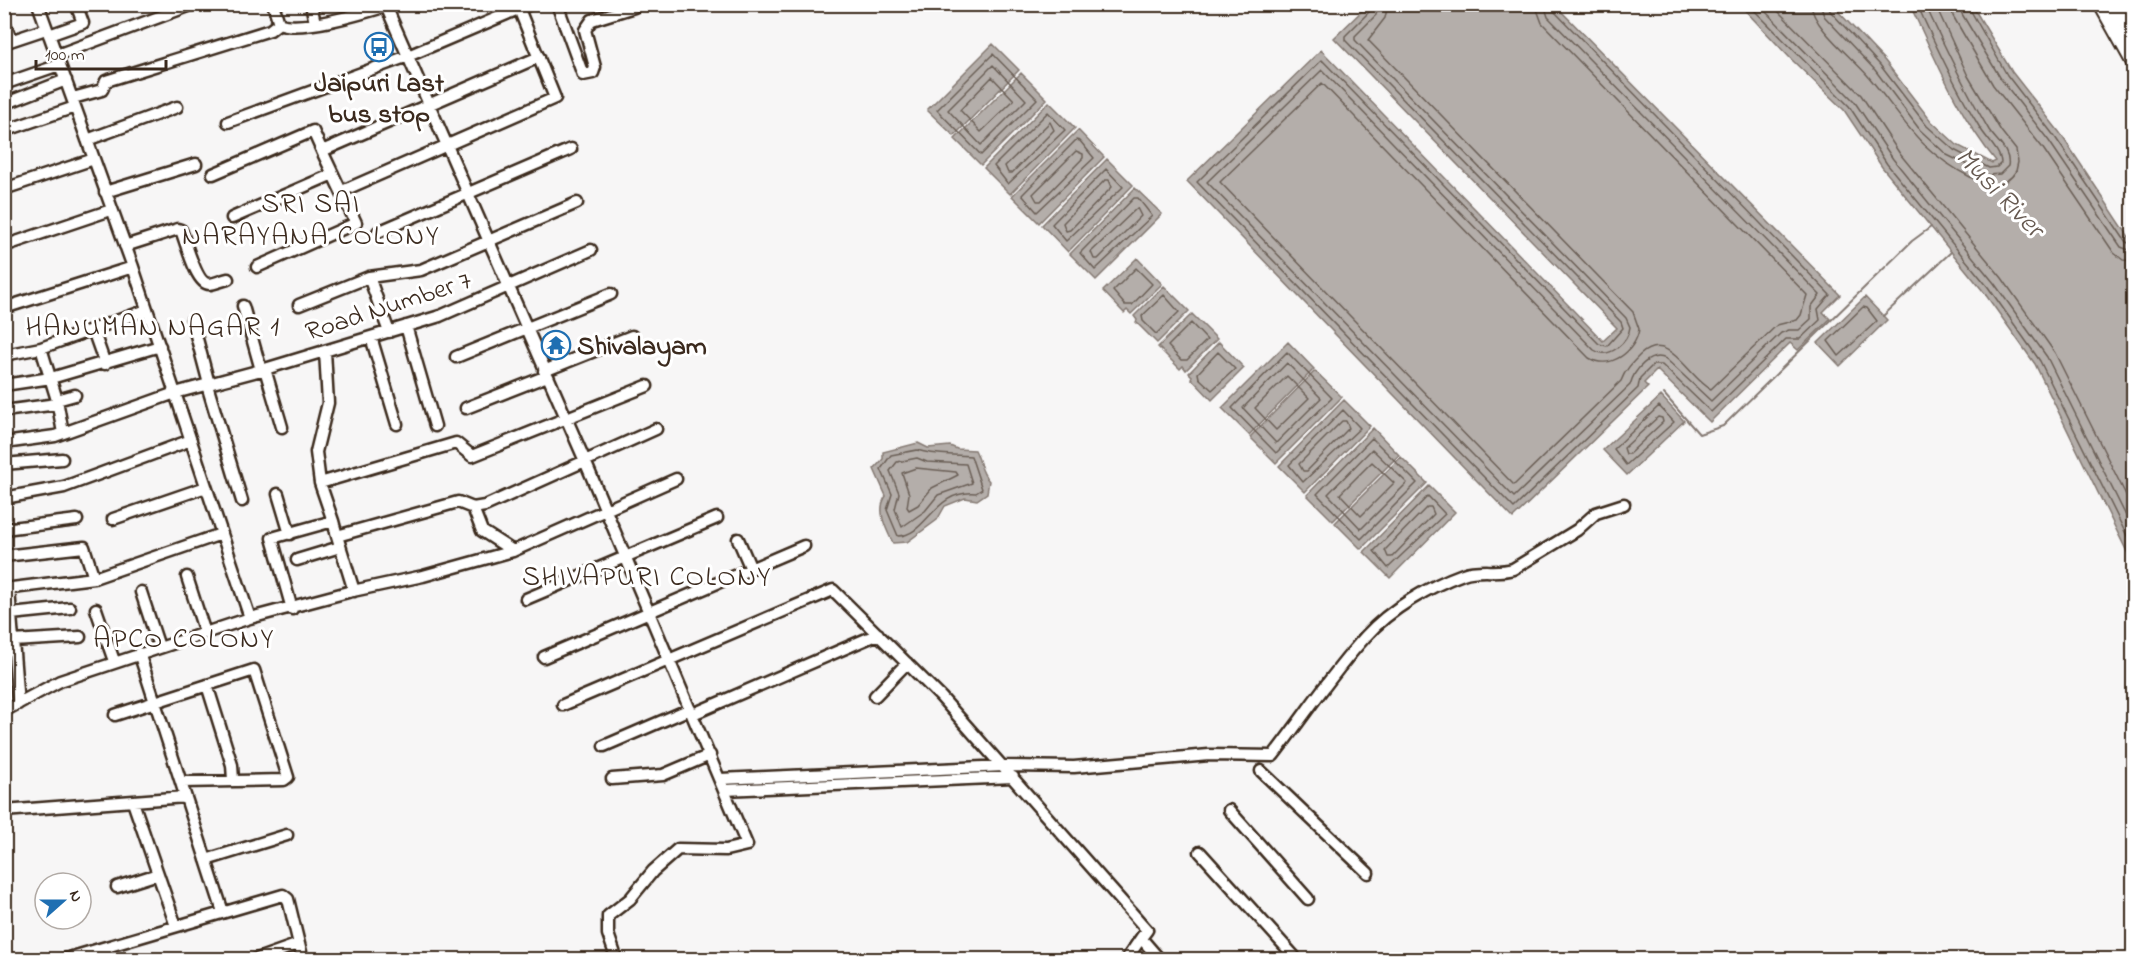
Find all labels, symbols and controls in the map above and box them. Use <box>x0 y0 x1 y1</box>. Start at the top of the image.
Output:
bus stop icon: Jaipuri Last bus stop <box>363 31 395 63</box>
scale bar <box>36 33 166 71</box>
text: 100 m <box>45 43 85 69</box>
place label: Jaipuri Last bus stop <box>314 65 445 135</box>
water label: Musi River <box>1945 139 2055 251</box>
district label: SRI SAI NARAYANA COLONY <box>182 185 440 258</box>
street label: Road Number 7 <box>301 262 477 353</box>
district label: HANUMAN NAGAR 1 <box>25 308 281 349</box>
place label: Shivalayam <box>577 328 707 367</box>
temple icon: Shivalayam <box>540 329 572 361</box>
district label: SHIVAPURI COLONY <box>522 558 772 599</box>
district label: APCO COLONY <box>93 620 275 661</box>
north arrow <box>33 871 93 931</box>
text: N <box>62 887 88 906</box>

